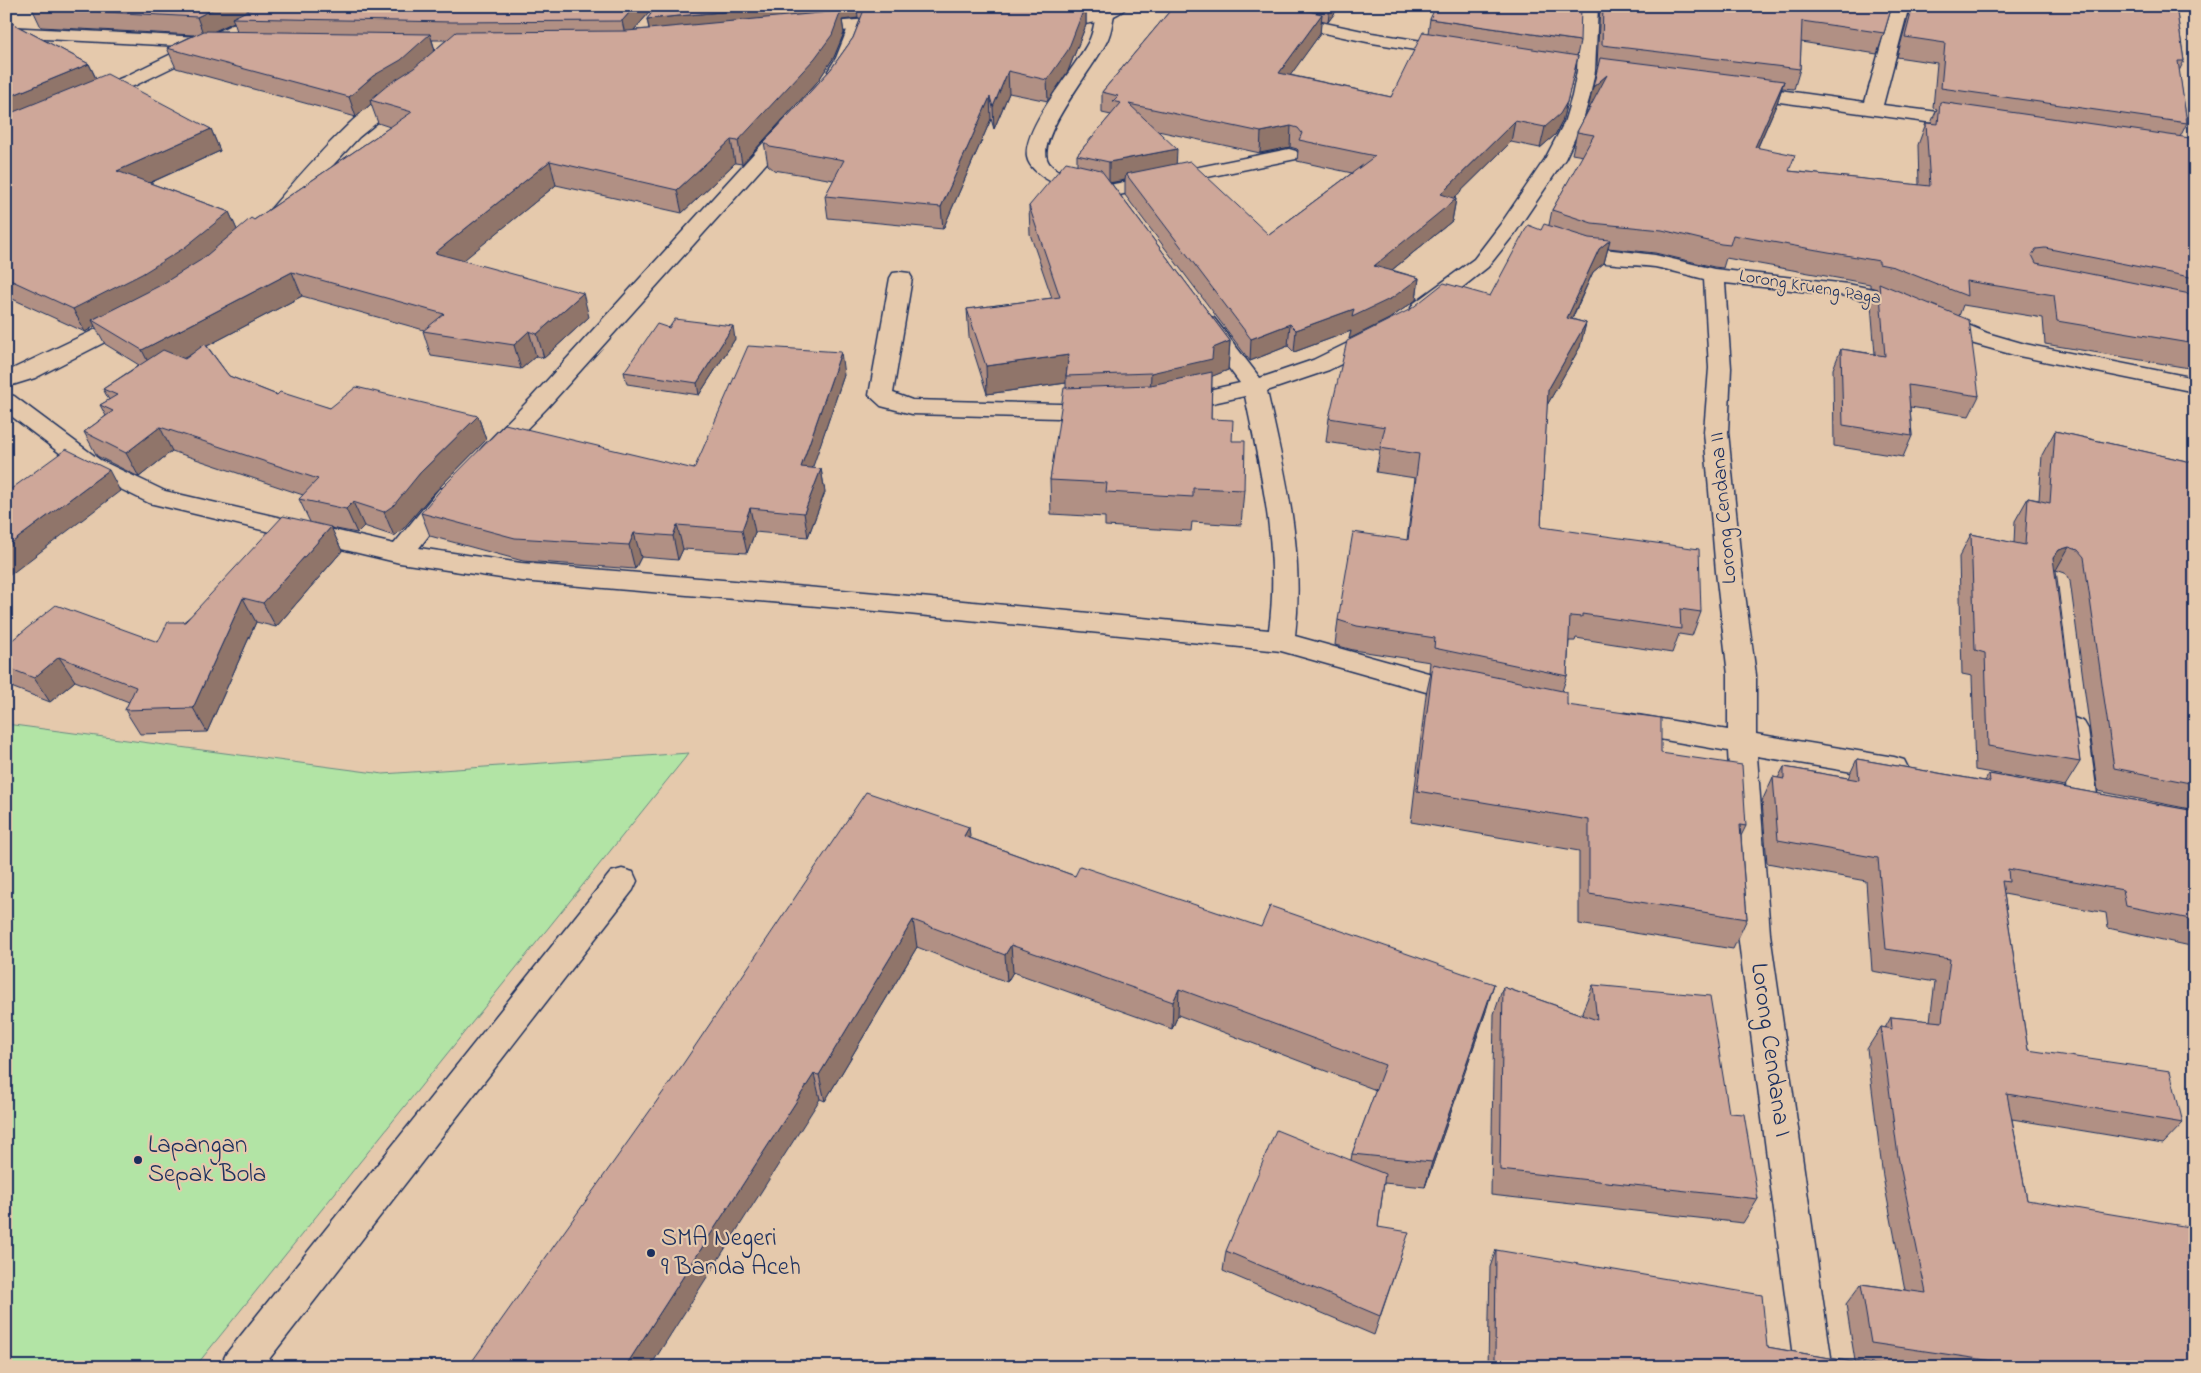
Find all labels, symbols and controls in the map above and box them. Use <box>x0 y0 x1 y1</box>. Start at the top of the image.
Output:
street label: Lorong Krueng Paga <box>1737 264 1883 313</box>
street label: Lorong Cendana II <box>1702 431 1748 585</box>
street label: Lorong Cendana I <box>1739 961 1800 1140</box>
place label: Lapangan Sepak Bola <box>148 1128 266 1193</box>
marker: Lapangan Sepak Bola <box>132 1154 144 1166</box>
place label: SMA Negeri 9 Banda Aceh <box>661 1221 801 1286</box>
marker: SMA Negeri 9 Banda Aceh <box>645 1247 657 1259</box>

